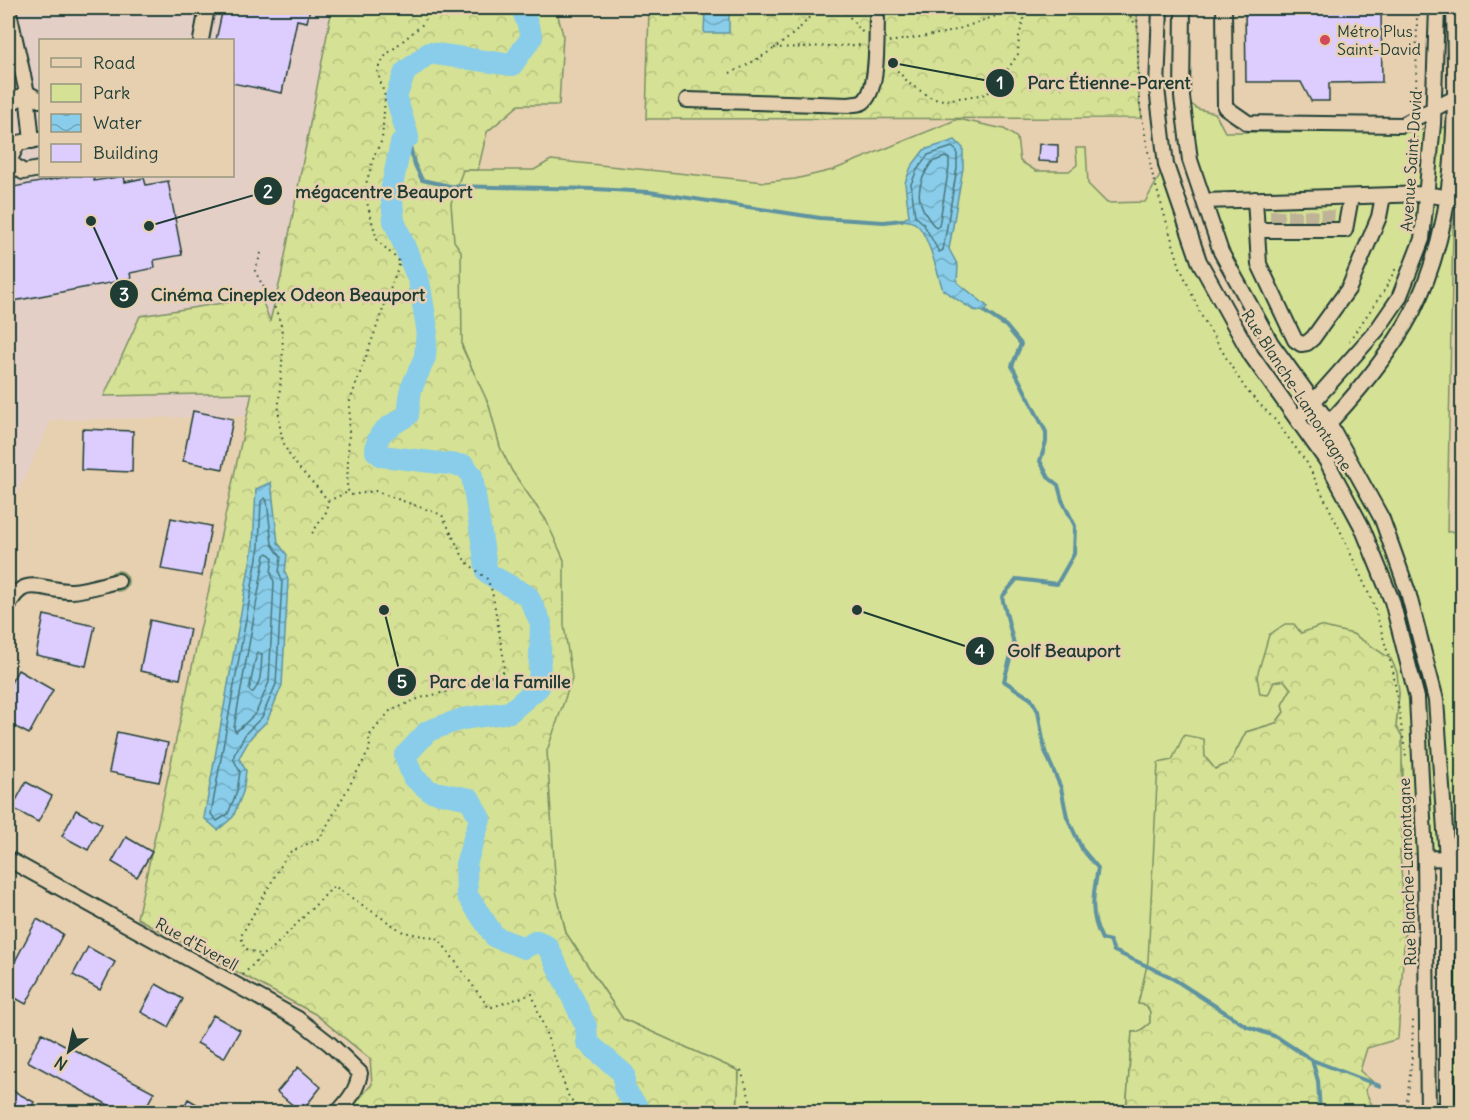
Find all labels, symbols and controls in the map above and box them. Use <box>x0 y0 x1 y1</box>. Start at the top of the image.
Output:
place label: Métro Plus Saint-David <box>1337 21 1421 59</box>
marker: Métro Plus Saint-David <box>1318 33 1332 47</box>
legend <box>39 39 234 177</box>
text: Road <box>93 51 136 74</box>
callout: Parc Étienne-Parent <box>985 65 1202 101</box>
text: 1 <box>996 71 1004 94</box>
text: Parc Étienne-Parent <box>1027 71 1192 94</box>
text: Park <box>93 81 130 104</box>
street label: Avenue Saint-David <box>1396 90 1426 232</box>
text: Water <box>93 111 143 134</box>
text: Building <box>93 141 158 164</box>
callout: mégacentre Beauport <box>253 173 484 209</box>
text: 2 <box>263 180 273 203</box>
text: mégacentre Beauport <box>295 180 474 203</box>
callout: Cinéma Cineplex Odeon Beauport <box>109 276 438 312</box>
text: 3 <box>119 283 129 306</box>
text: Cinéma Cineplex Odeon Beauport <box>151 283 426 306</box>
street label: Rue Blanche-Lamontagne <box>1237 306 1357 474</box>
callout: Golf Beauport <box>965 633 1133 669</box>
text: 4 <box>975 639 986 662</box>
text: Golf Beauport <box>1007 639 1122 662</box>
callout: Parc de la Famille <box>387 664 583 700</box>
text: 5 <box>397 670 407 693</box>
text: Parc de la Famille <box>429 670 571 693</box>
street label: Rue Blanche-Lamontagne <box>1394 778 1420 966</box>
street label: Rue d'Everell <box>152 913 242 975</box>
north arrow <box>39 1021 99 1081</box>
text: N <box>51 1052 71 1075</box>

